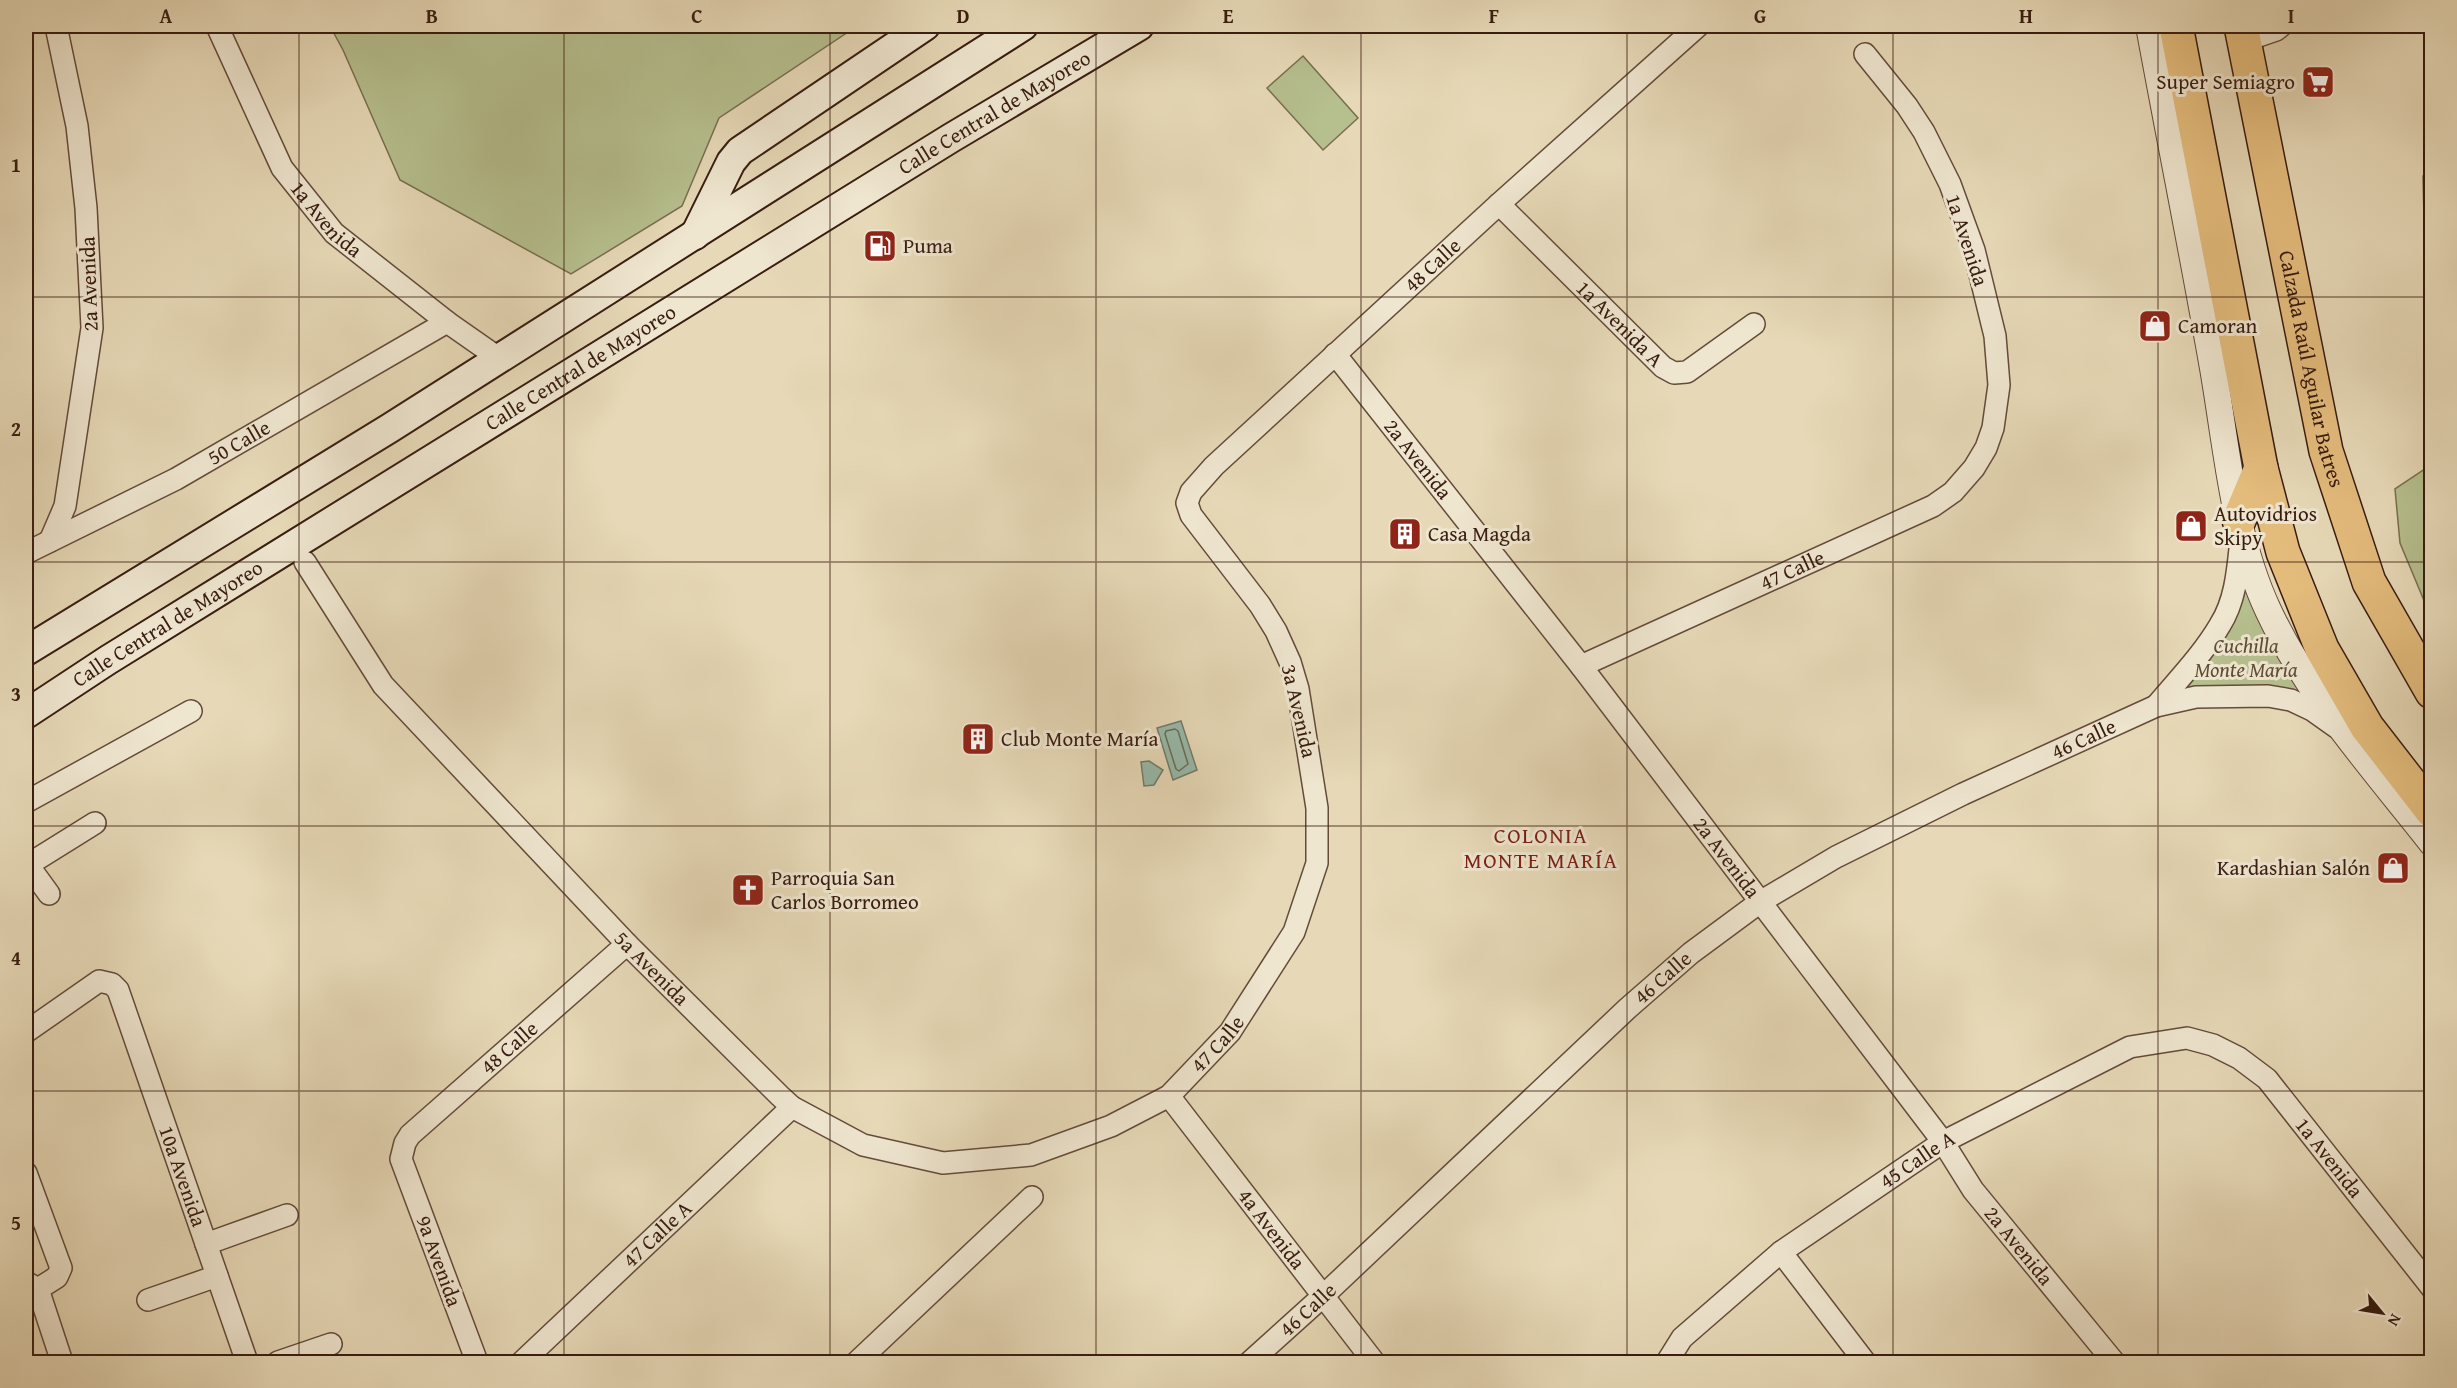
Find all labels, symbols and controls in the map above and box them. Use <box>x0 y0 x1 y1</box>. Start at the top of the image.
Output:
text: A <box>160 1 173 30</box>
text: B <box>426 1 438 30</box>
text: C <box>691 1 703 30</box>
text: D <box>956 1 970 30</box>
text: E <box>1223 1 1234 30</box>
text: F <box>1489 1 1499 30</box>
text: G <box>1754 1 1766 30</box>
text: H <box>2019 1 2033 30</box>
text: I <box>2288 1 2294 30</box>
street label: Calle Central de Mayoreo <box>892 42 1096 182</box>
supermarket icon: Super Semiagro <box>2300 64 2336 100</box>
place label: Super Semiagro <box>2156 66 2295 97</box>
text: 1 <box>11 150 21 179</box>
street label: 1a Avenida <box>283 174 369 265</box>
street label: 1a Avenida <box>1938 190 1997 290</box>
fuel station icon: Puma <box>862 228 898 264</box>
place label: Puma <box>903 230 953 261</box>
street label: 48 Calle <box>1397 230 1468 299</box>
street label: 2a Avenida <box>71 236 106 332</box>
street label: Calzada Raúl Aguilar Batres <box>2271 248 2353 491</box>
street label: 1a Avenida A <box>1569 273 1671 374</box>
street label: Calle Central de Mayoreo <box>479 296 682 438</box>
shop icon: Camoran <box>2137 308 2173 344</box>
place label: Camoran <box>2178 310 2258 341</box>
street label: 50 Calle <box>202 412 276 473</box>
street label: 2a Avenida <box>1377 412 1460 506</box>
text: 2 <box>11 414 21 443</box>
place label: Autovidrios Skipy <box>2214 498 2317 553</box>
shop icon: Autovidrios Skipy <box>2173 508 2209 544</box>
building icon: Casa Magda <box>1387 516 1423 552</box>
place label: Casa Magda <box>1428 518 1531 549</box>
street label: 47 Calle <box>1755 541 1829 598</box>
street label: Calle Central de Mayoreo <box>66 552 269 695</box>
park label: Cuchilla Monte María <box>2194 630 2298 685</box>
street label: 3a Avenida <box>1274 661 1325 761</box>
text: 3 <box>11 679 21 708</box>
street label: 46 Calle <box>2046 710 2121 767</box>
building icon: Club Monte María <box>960 721 996 757</box>
place label: Club Monte María <box>1001 723 1158 754</box>
street label: 2a Avenida <box>1686 810 1768 905</box>
district label: COLONIA MONTE MARÍA <box>1464 819 1618 876</box>
shop icon: Kardashian Salón <box>2375 850 2411 886</box>
place label: Kardashian Salón <box>2217 852 2370 883</box>
place label: Parroquia San Carlos Borromeo <box>771 862 919 917</box>
church icon: Parroquia San Carlos Borromeo <box>730 872 766 908</box>
street label: 5a Avenida <box>607 924 697 1013</box>
text: 4 <box>11 943 21 972</box>
street label: 46 Calle <box>1627 943 1698 1011</box>
street label: 47 Calle <box>1183 1009 1252 1079</box>
street label: 48 Calle <box>473 1013 545 1081</box>
street label: 1a Avenida <box>2288 1110 2371 1204</box>
street label: 10a Avenida <box>151 1121 215 1231</box>
street label: 45 Calle A <box>1873 1122 1960 1196</box>
street label: 4a Avenida <box>1231 1182 1313 1276</box>
street label: 47 Calle A <box>615 1193 699 1274</box>
street label: 2a Avenida <box>1977 1199 2061 1292</box>
text: 5 <box>11 1208 21 1237</box>
street label: 9a Avenida <box>409 1211 470 1311</box>
street label: 46 Calle <box>1272 1275 1343 1344</box>
north arrow <box>2352 1283 2412 1343</box>
text: N <box>2382 1310 2408 1331</box>

